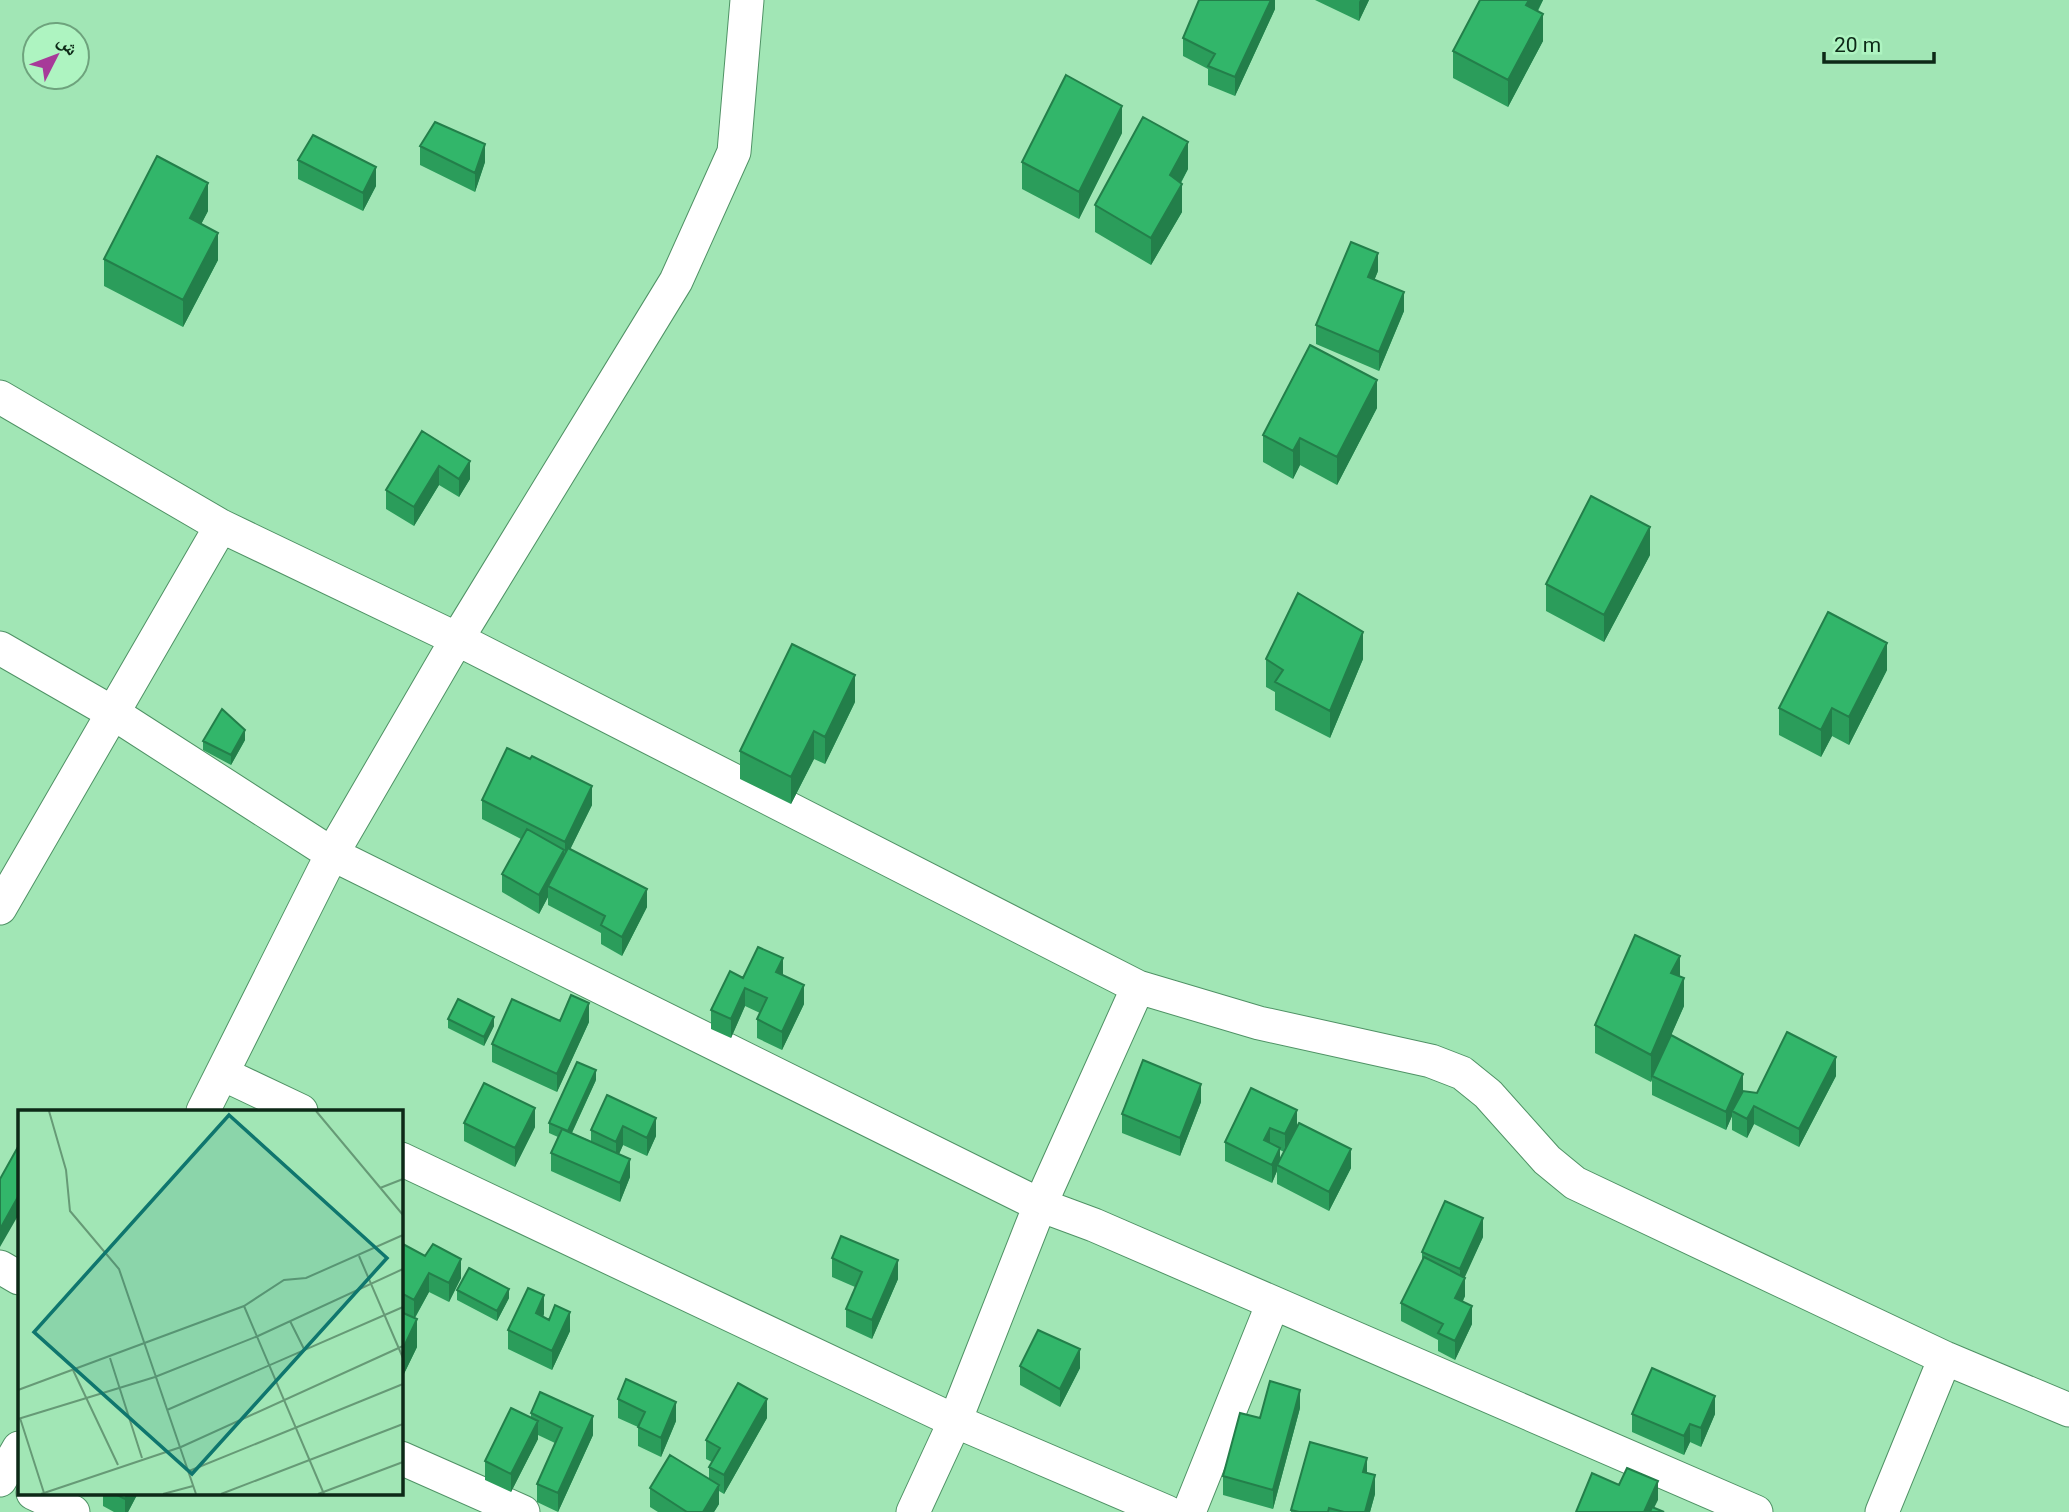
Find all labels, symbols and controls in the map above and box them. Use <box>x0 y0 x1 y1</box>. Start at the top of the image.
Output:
north arrow <box>21 21 91 91</box>
scale bar <box>1824 21 1934 65</box>
text: ش <box>53 30 84 60</box>
text: 20 m <box>1834 33 1881 57</box>
inset map <box>18 1110 402 1494</box>

